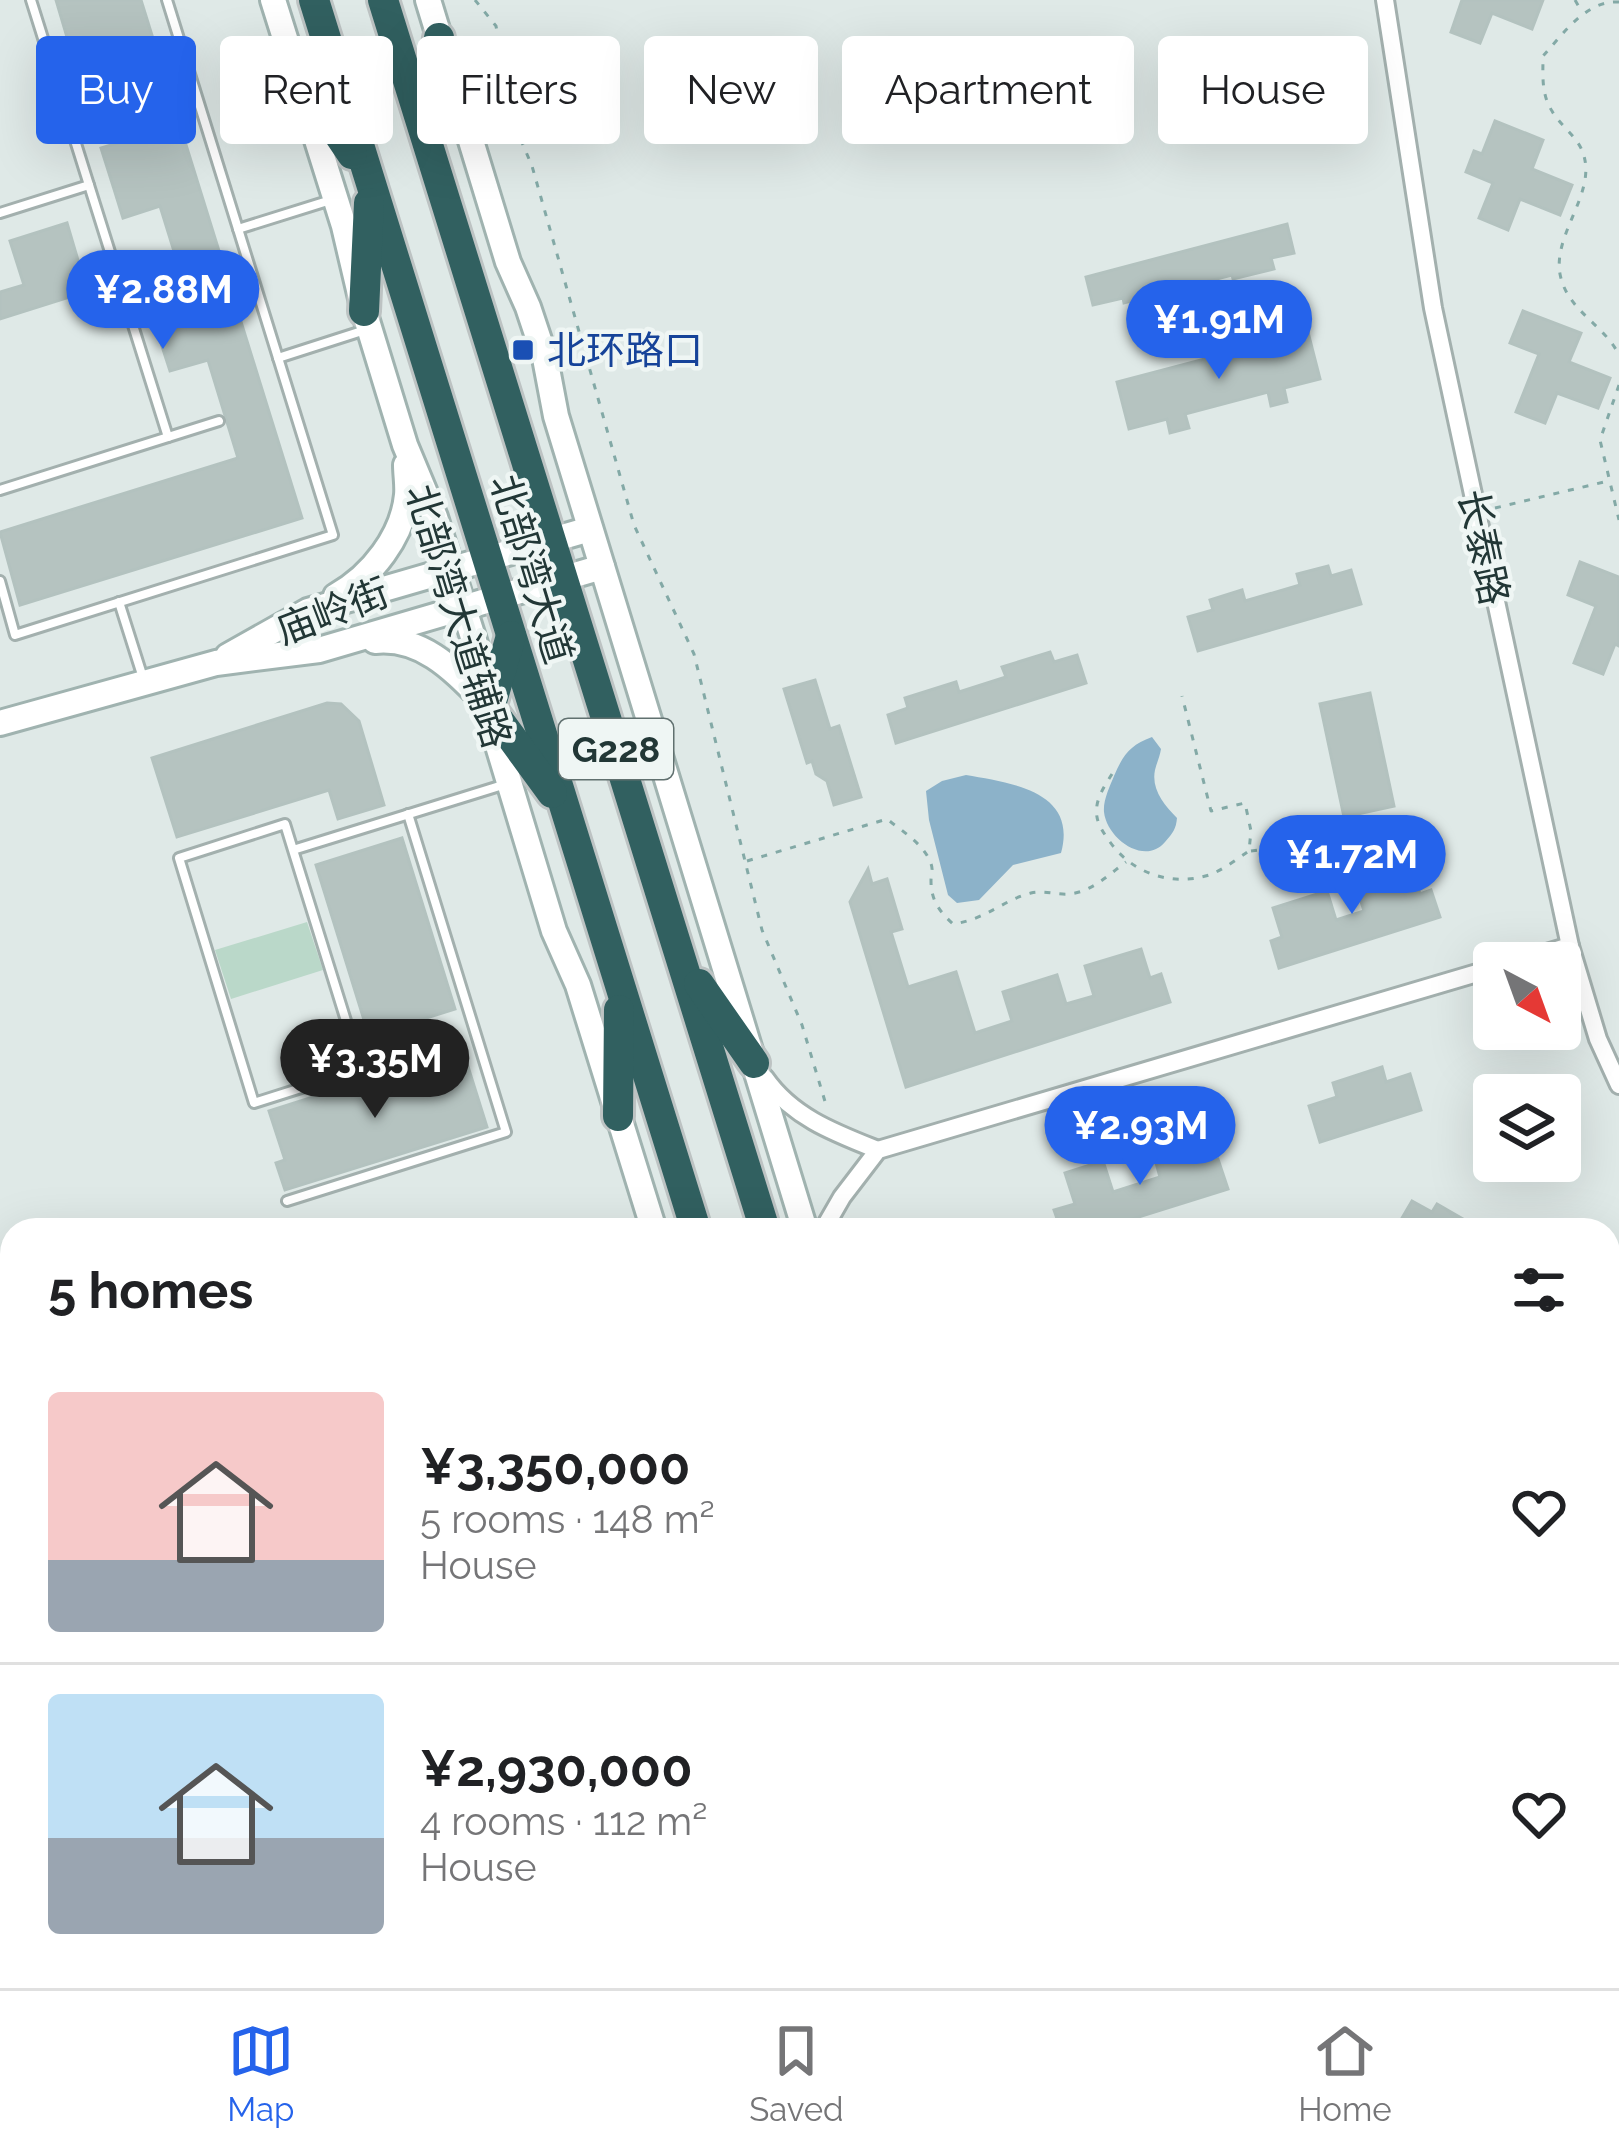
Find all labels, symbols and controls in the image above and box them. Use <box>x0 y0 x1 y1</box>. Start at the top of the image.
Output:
chip: Buy <box>36 36 196 144</box>
chip: Rent <box>220 36 393 144</box>
chip: Filters <box>417 36 620 144</box>
chip: New <box>644 36 818 144</box>
chip: Apartment <box>842 36 1134 144</box>
chip: House <box>1158 36 1368 144</box>
pin: ¥2.88M <box>65 250 261 352</box>
text: ¥2.88M <box>93 266 233 312</box>
pin: ¥1.91M <box>1121 280 1317 382</box>
text: ¥1.91M <box>1153 296 1285 342</box>
place label: 北环路口 <box>547 327 703 373</box>
marker: 北环路口 <box>510 337 536 363</box>
street label: 北部湾大道 <box>481 469 583 669</box>
street label: 北部湾大道辅路 <box>397 479 521 753</box>
street label: 长泰路 <box>1449 485 1519 609</box>
street label: 庙岭街 <box>269 569 395 653</box>
road number: G228 <box>559 719 673 779</box>
pin: ¥1.72M <box>1254 815 1450 917</box>
text: ¥1.72M <box>1286 831 1418 877</box>
north arrow <box>1473 942 1581 1050</box>
map controls <box>1473 942 1581 1182</box>
pin: ¥3.35M <box>277 1019 473 1121</box>
text: ¥3.35M <box>307 1035 443 1081</box>
button: layers <box>1473 1074 1581 1182</box>
pin: ¥2.93M <box>1042 1086 1238 1188</box>
text: ¥2.93M <box>1071 1102 1209 1148</box>
icon: filters <box>1506 1257 1572 1323</box>
text: 5 homes <box>48 1260 253 1320</box>
text: ¥3,350,000 <box>420 1436 690 1496</box>
icon: home <box>144 1440 288 1584</box>
icon: heart <box>1506 1479 1572 1545</box>
text: 5 rooms · 148 m² <box>420 1496 715 1542</box>
text: House <box>420 1542 537 1588</box>
text: ¥2,930,000 <box>420 1738 693 1798</box>
icon: home <box>144 1742 288 1886</box>
icon: heart <box>1506 1781 1572 1847</box>
text: 4 rooms · 112 m² <box>420 1798 707 1844</box>
text: House <box>420 1844 537 1890</box>
tab: Map <box>227 2018 294 2129</box>
tab: Saved <box>749 2018 844 2129</box>
tab: Home <box>1298 2018 1392 2129</box>

